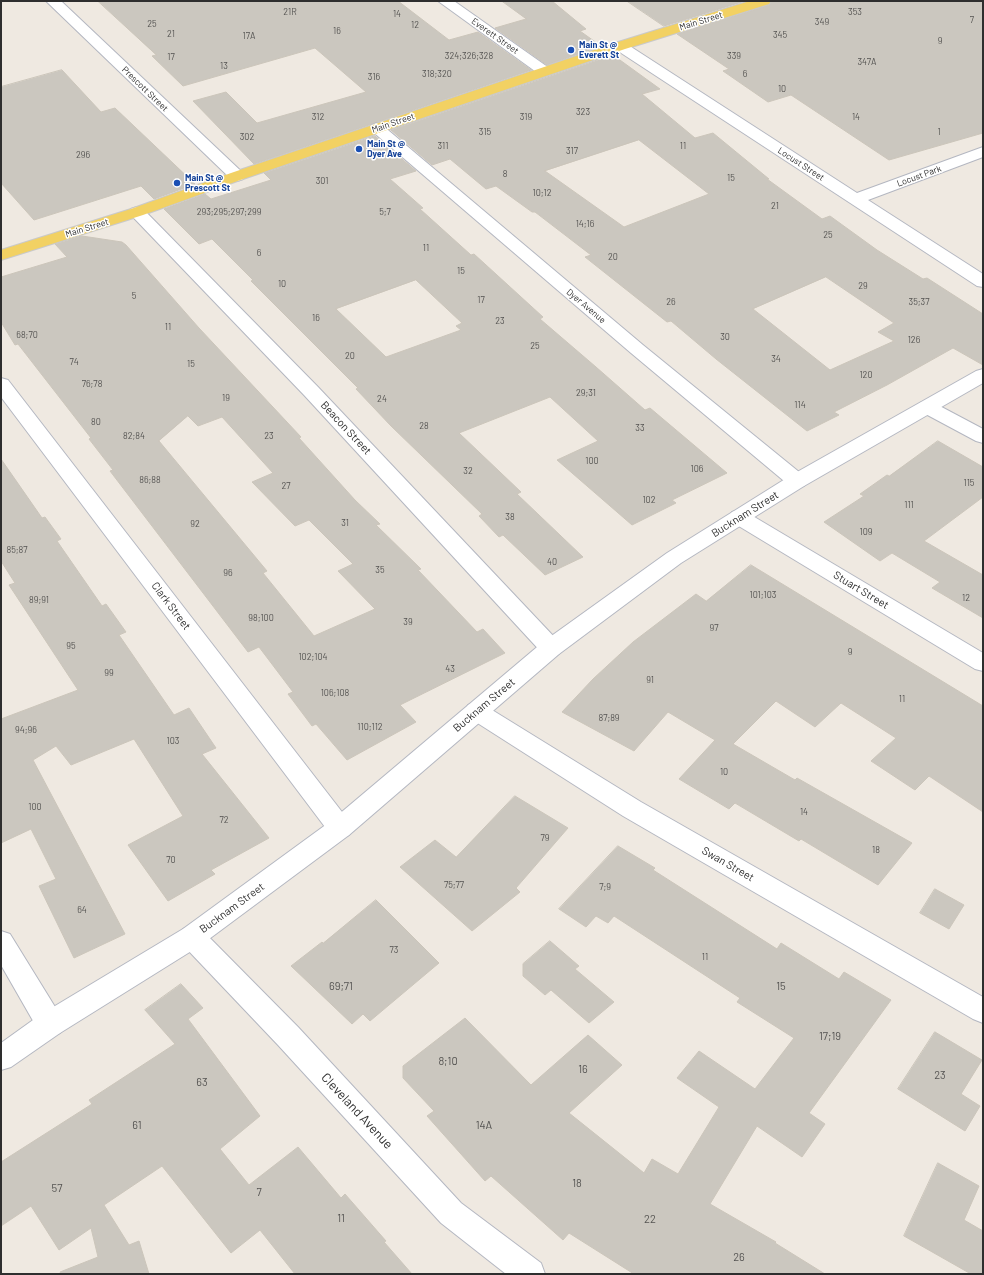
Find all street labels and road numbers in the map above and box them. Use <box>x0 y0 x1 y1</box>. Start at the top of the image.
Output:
street label: Main Street <box>678 9 724 33</box>
street label: Everett Street <box>469 16 521 56</box>
street label: Prescott Street <box>120 64 170 114</box>
street label: Main Street <box>370 111 416 135</box>
street label: Locust Street <box>776 145 826 183</box>
street label: Locust Park <box>895 163 943 189</box>
street label: Main Street <box>64 216 110 240</box>
street label: Dyer Avenue <box>564 286 608 326</box>
street label: Beacon Street <box>318 399 374 457</box>
street label: Bucknam Street <box>709 488 781 540</box>
street label: Stuart Street <box>831 568 891 612</box>
street label: Clark Street <box>149 579 193 633</box>
street label: Bucknam Street <box>450 675 518 735</box>
street label: Swan Street <box>700 844 756 884</box>
street label: Bucknam Street <box>197 880 267 936</box>
street label: Cleveland Avenue <box>318 1070 396 1152</box>

